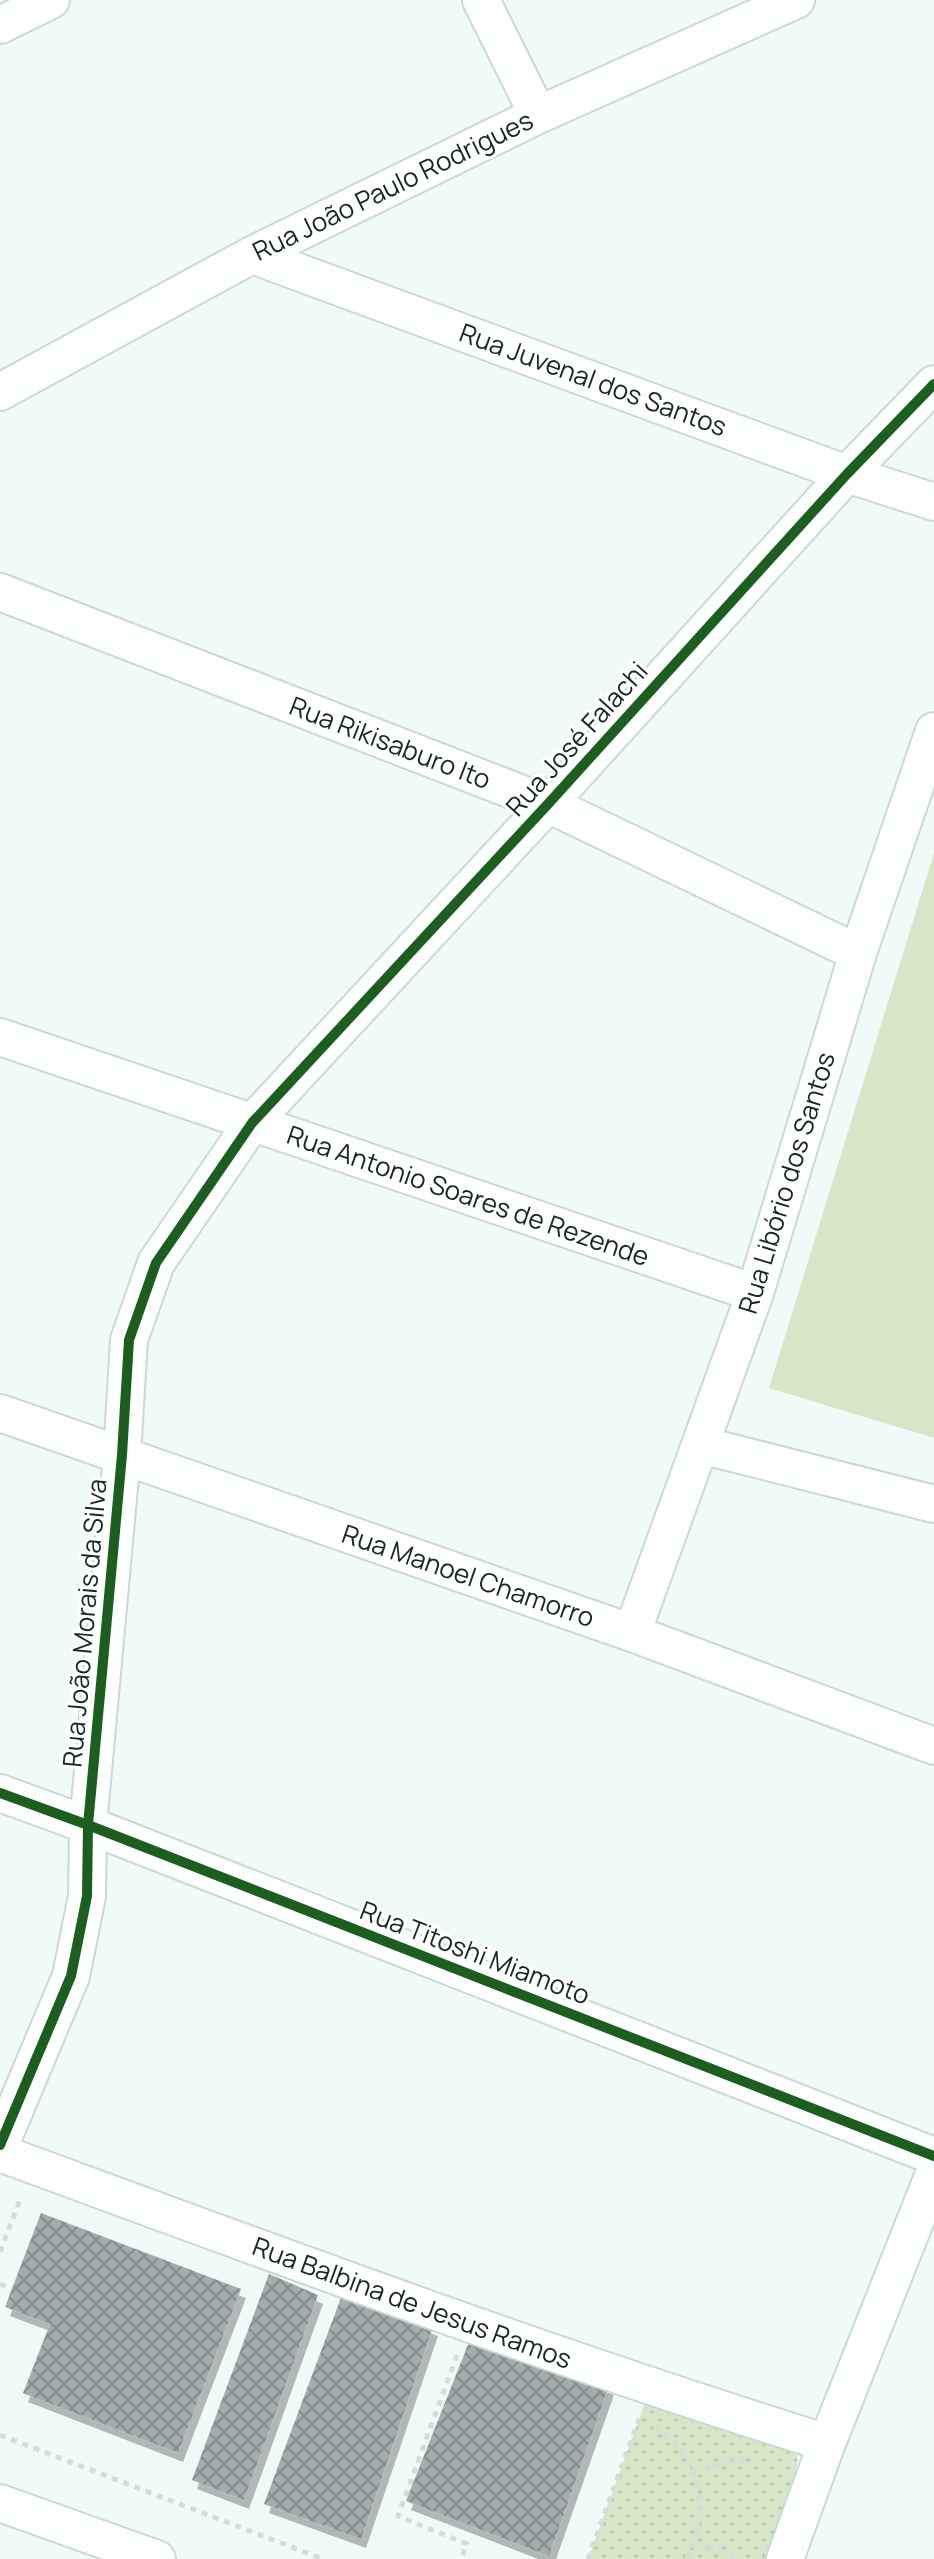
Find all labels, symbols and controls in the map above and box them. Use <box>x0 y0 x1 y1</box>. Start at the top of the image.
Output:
street label: Rua João Paulo Rodrigues <box>246 101 539 269</box>
street label: Rua Juvenal dos Santos <box>455 314 732 444</box>
street label: Rua José Falachi <box>497 653 655 823</box>
street label: Rua Rikisaburo Ito <box>285 687 496 797</box>
street label: Rua Libório dos Santos <box>729 1047 843 1318</box>
street label: Rua Antonio Soares de Rezende <box>282 1116 654 1274</box>
street label: Rua João Morais da Silva <box>53 1477 115 1769</box>
street label: Rua Manoel Chamorro <box>337 1515 599 1635</box>
street label: Rua Titoshi Miamoto <box>355 1892 595 2013</box>
street label: Rua Balbina de Jesus Ramos <box>248 2227 577 2377</box>

